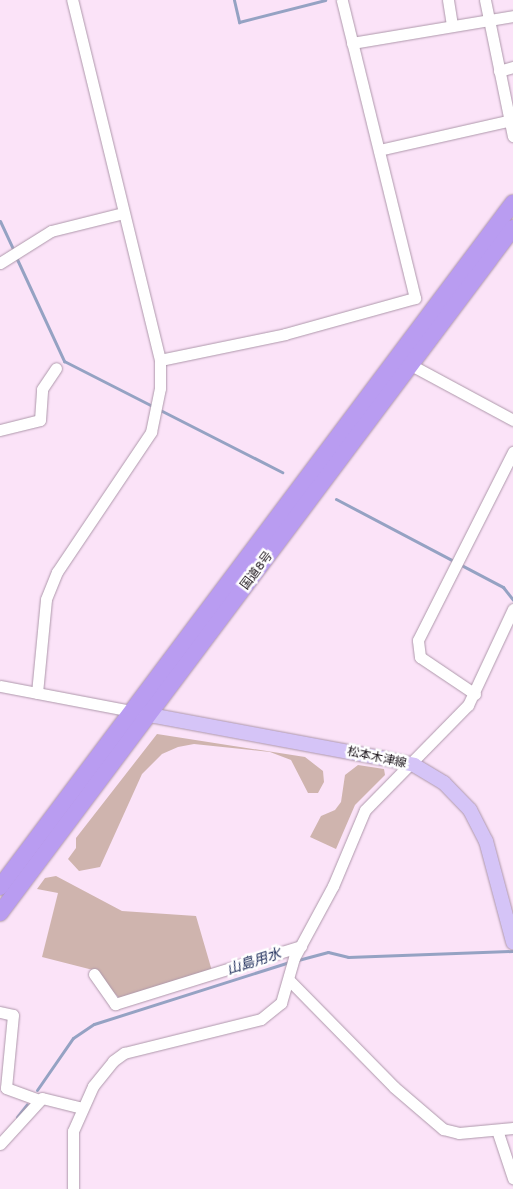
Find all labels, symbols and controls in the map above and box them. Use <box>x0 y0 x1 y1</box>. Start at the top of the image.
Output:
street label: 国道8号 <box>238 549 276 593</box>
street label: 松本木津線 <box>346 745 408 771</box>
water label: 山島用水 <box>225 945 283 979</box>

